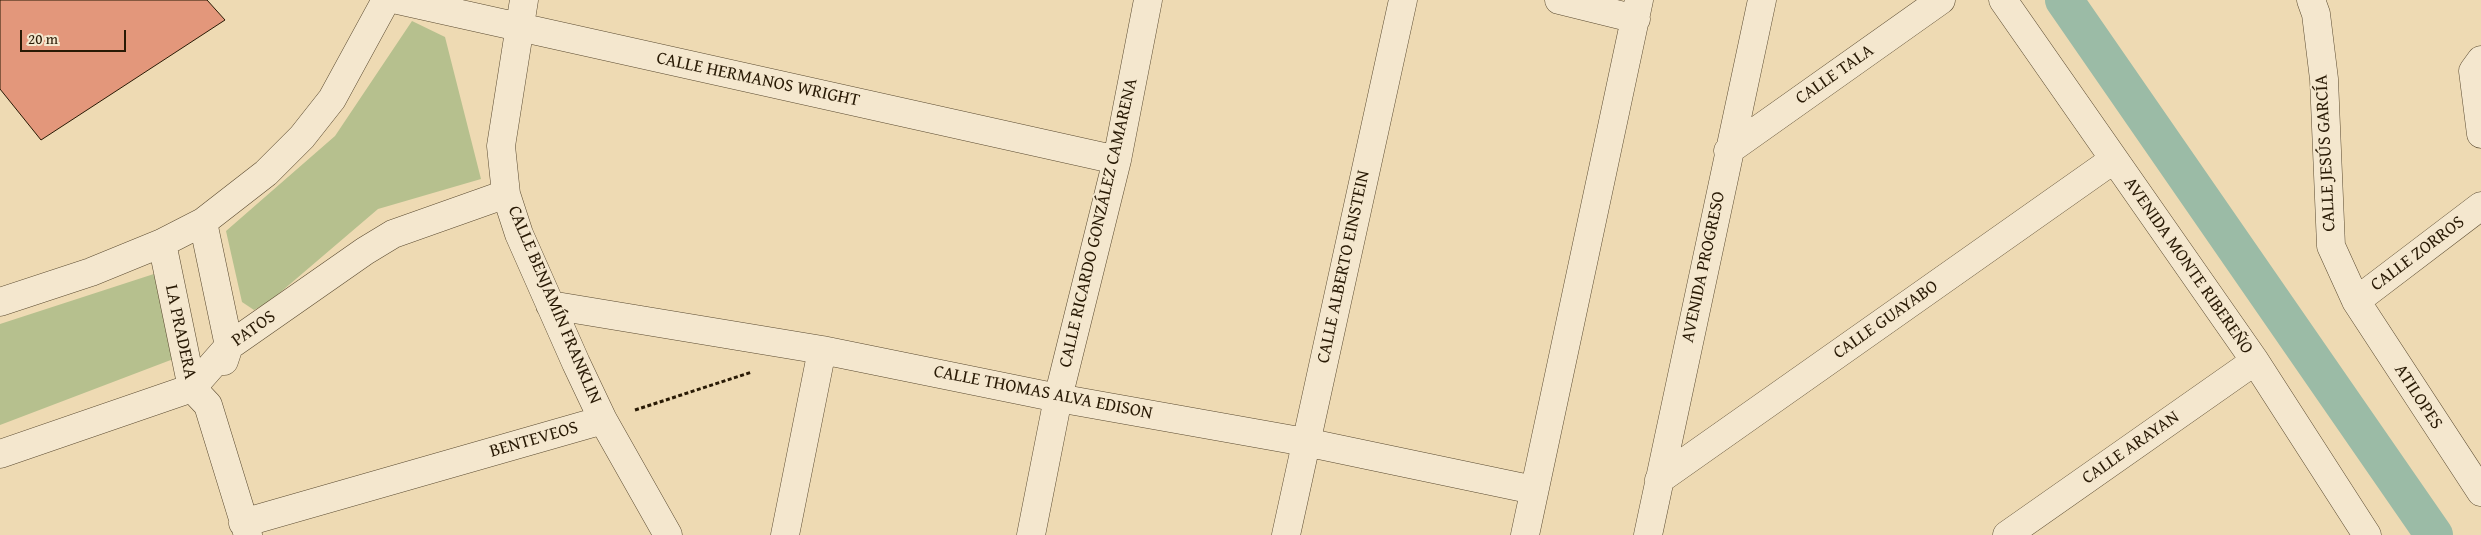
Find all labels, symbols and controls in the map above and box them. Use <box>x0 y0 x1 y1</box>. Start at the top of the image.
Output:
scale bar <box>22 20 129 52</box>
text: 20 m <box>28 28 58 49</box>
street label: CALLE TALA <box>1792 40 1878 110</box>
street label: CALLE HERMANOS WRIGHT <box>654 48 862 112</box>
street label: CALLE JESÚS GARCÍA <box>2311 74 2341 232</box>
street label: CALLE RICARDO GONZÁLEZ CAMARENA <box>1055 76 1143 370</box>
street label: CALLE ALBERTO EINSTEIN <box>1313 169 1375 365</box>
street label: AVENIDA MONTE RIBEREÑO <box>2119 173 2257 359</box>
street label: AVENIDA PROGRESO <box>1677 190 1731 344</box>
street label: CALLE BENJAMÍN FRANKLIN <box>502 203 606 407</box>
street label: CALLE ZORROS <box>2367 212 2469 296</box>
street label: CALLE GUAYABO <box>1829 276 1943 364</box>
street label: LA PRADERA <box>159 283 201 381</box>
street label: PATOS <box>228 306 280 352</box>
street label: CALLE THOMAS ALVA EDISON <box>932 361 1154 425</box>
street label: ATILOPES <box>2389 361 2447 433</box>
street label: CALLE ARAYAN <box>2078 407 2184 489</box>
street label: BENTEVEOS <box>487 417 581 463</box>

